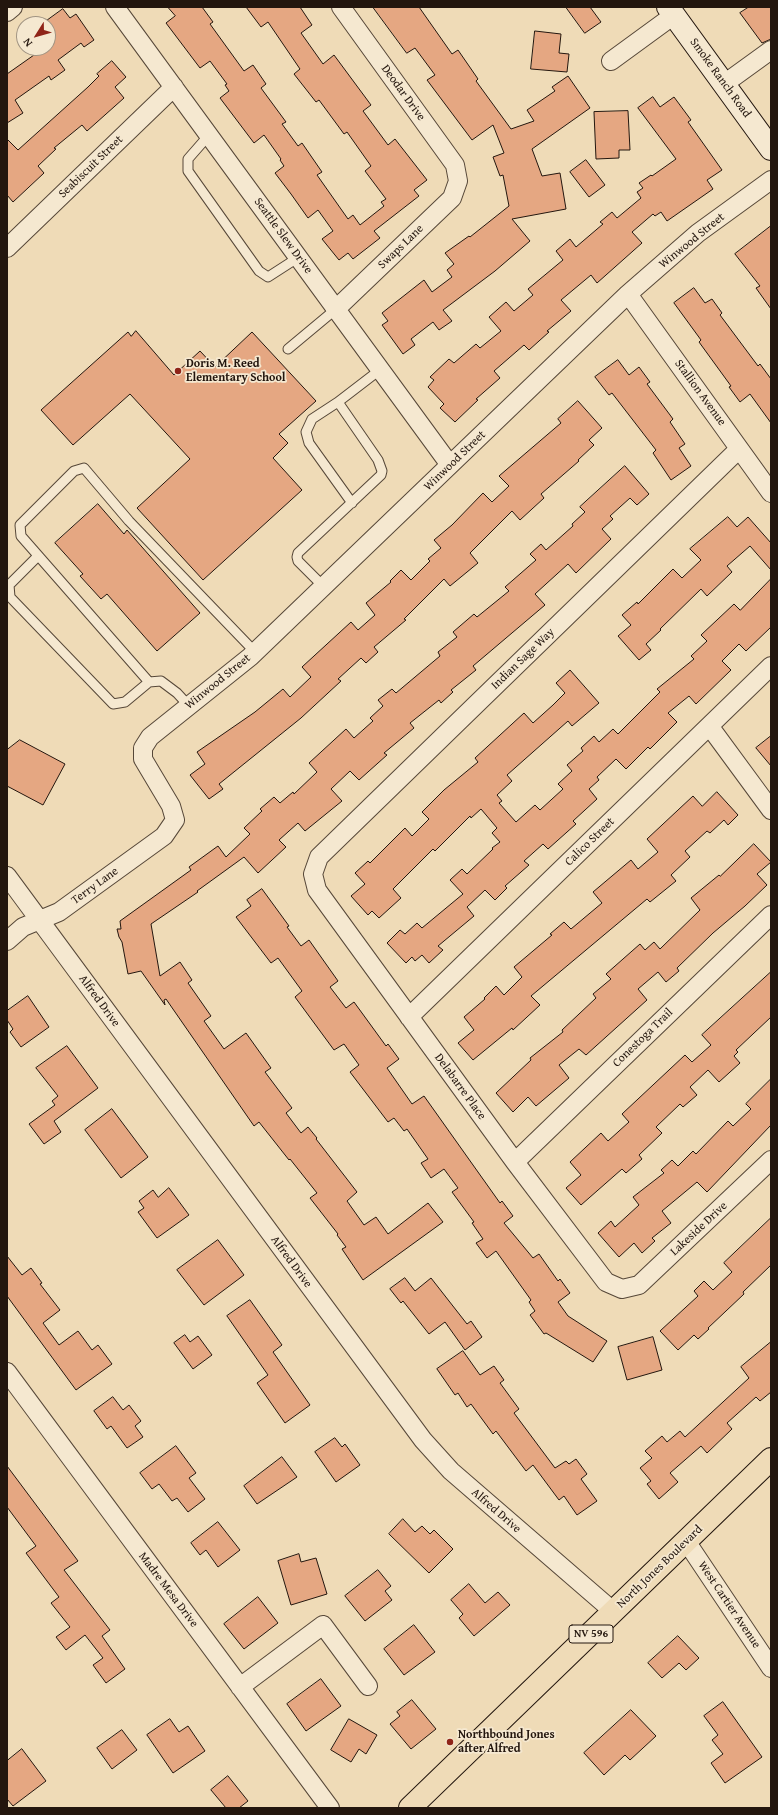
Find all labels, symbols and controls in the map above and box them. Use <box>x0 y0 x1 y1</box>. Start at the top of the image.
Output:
north arrow <box>16 16 56 56</box>
text: N <box>19 35 36 50</box>
street label: Smoke Ranch Road <box>686 35 754 121</box>
street label: Deodar Drive <box>378 62 428 124</box>
street label: Seabiscuit Street <box>56 133 126 201</box>
street label: Seattle Slew Drive <box>251 195 315 277</box>
street label: Winwood Street <box>656 210 728 272</box>
street label: Swaps Lane <box>375 222 427 272</box>
place label: Doris M. Reed Elementary School <box>186 357 286 385</box>
street label: Stallion Avenue <box>671 357 729 429</box>
marker: Doris M. Reed Elementary School <box>173 366 183 376</box>
street label: Winwood Street <box>421 428 489 494</box>
street label: Indian Sage Way <box>488 625 558 693</box>
street label: Winwood Street <box>182 651 254 713</box>
street label: Calico Street <box>562 815 618 869</box>
street label: Terry Lane <box>69 864 121 908</box>
street label: Alfred Drive <box>75 972 123 1030</box>
street label: Conestoga Trail <box>610 1006 676 1070</box>
street label: Delabarre Place <box>431 1051 489 1123</box>
street label: Lakeside Drive <box>667 1199 731 1259</box>
street label: Alfred Drive <box>267 1233 315 1291</box>
street label: Alfred Drive <box>468 1486 524 1536</box>
street label: North Jones Boulevard <box>614 1522 706 1612</box>
street label: Madre Mesa Drive <box>135 1550 201 1630</box>
street label: West Cartier Avenue <box>695 1559 763 1651</box>
road number: NV 596 <box>569 1625 613 1643</box>
place label: Northbound Jones after Alfred <box>458 1728 555 1756</box>
marker: Northbound Jones after Alfred <box>445 1737 455 1747</box>

